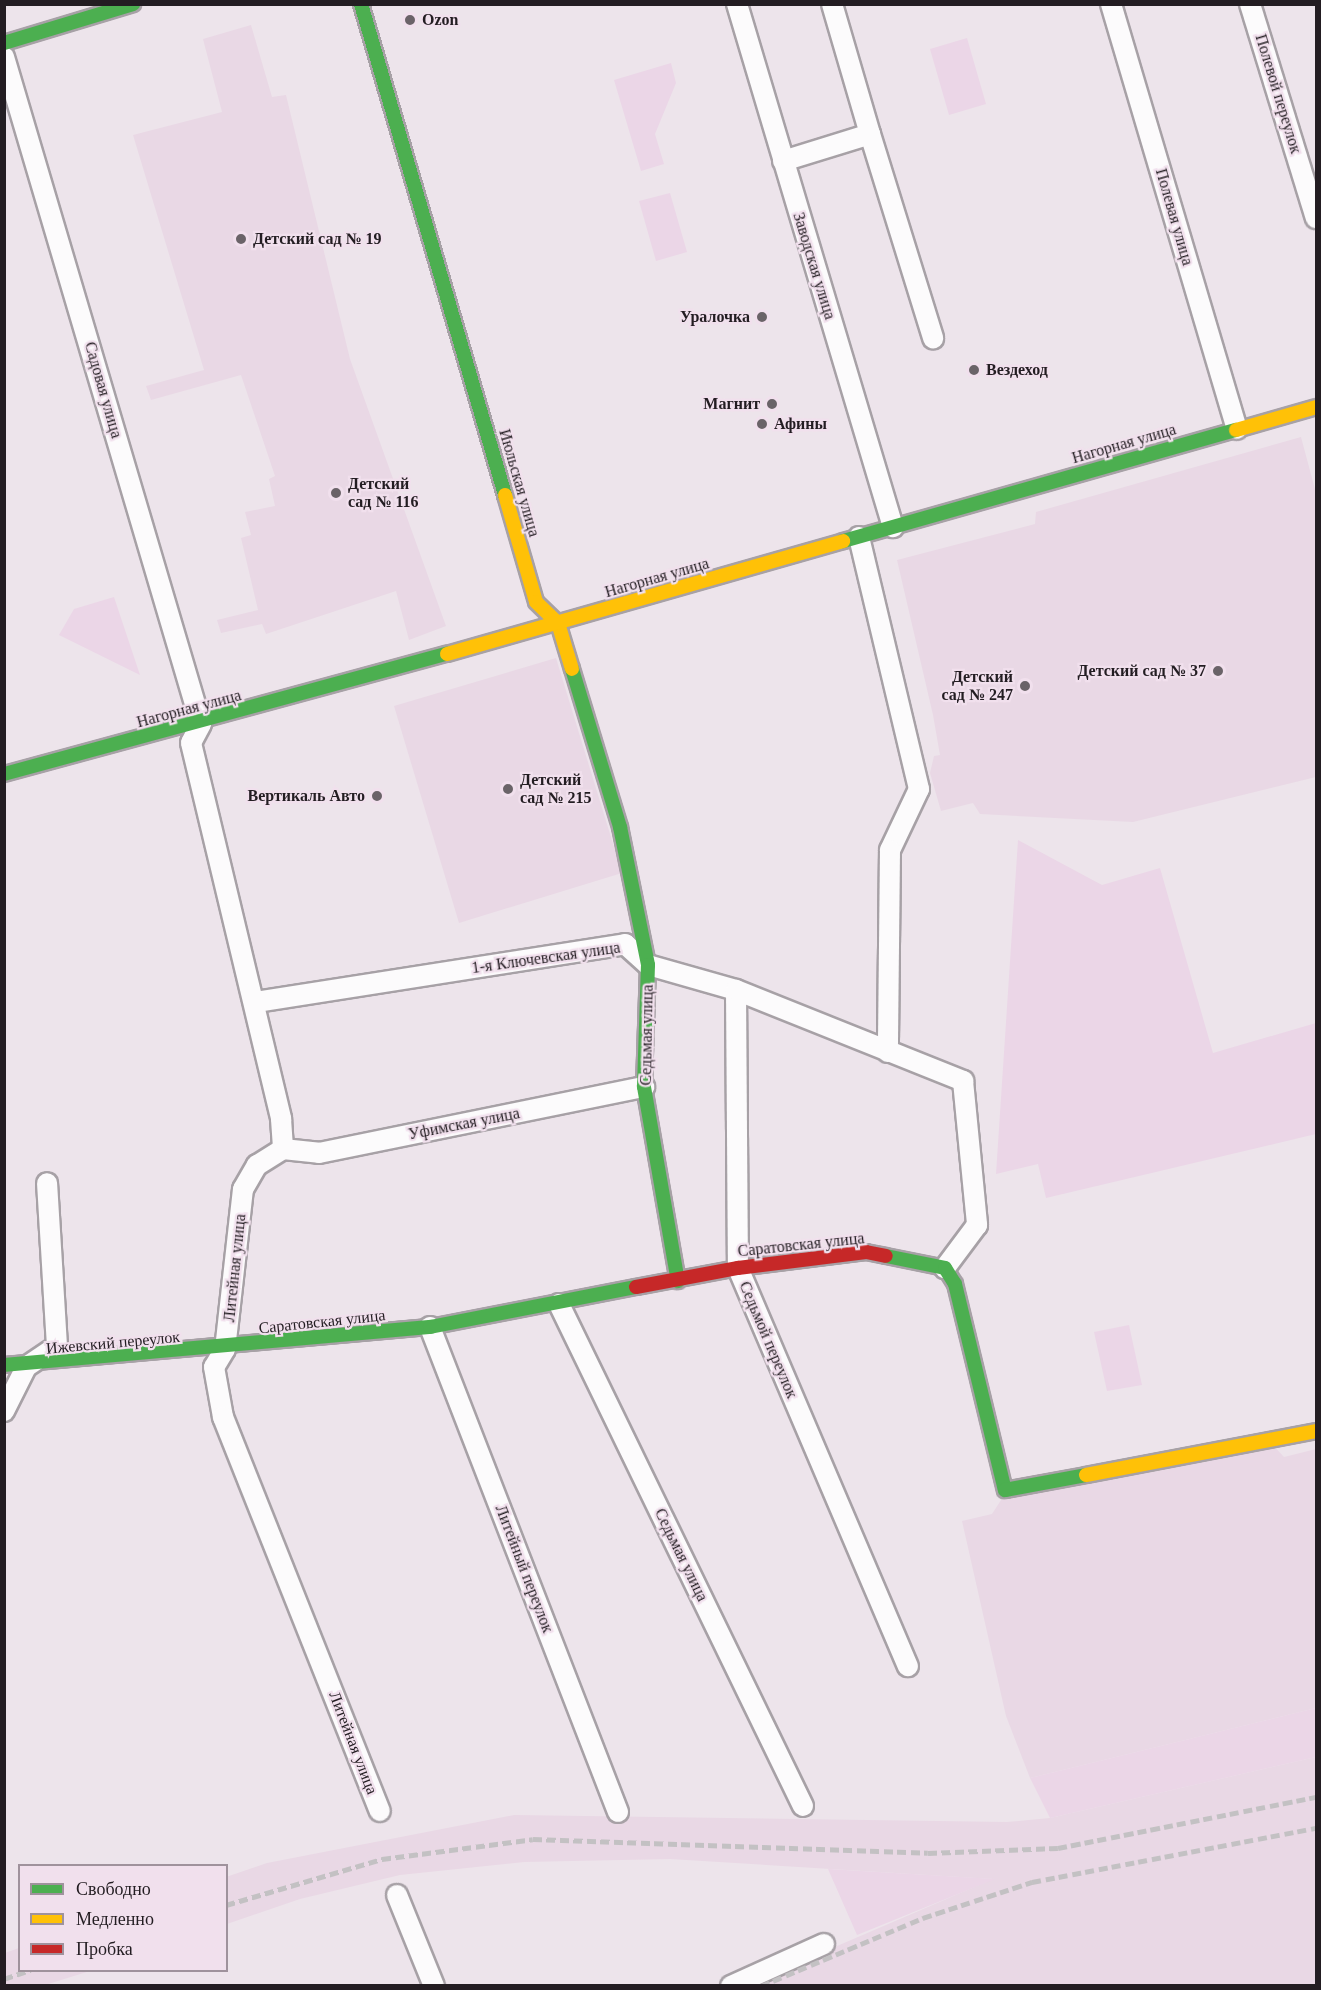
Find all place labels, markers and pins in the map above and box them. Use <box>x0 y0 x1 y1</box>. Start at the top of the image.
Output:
place label: Ozon <box>422 10 458 30</box>
marker: Ozon <box>403 13 417 27</box>
place label: Детский сад № 19 <box>253 229 382 249</box>
marker: Детский сад № 19 <box>234 232 248 246</box>
place label: Уралочка <box>680 307 750 327</box>
marker: Уралочка <box>755 310 769 324</box>
place label: Вездеход <box>986 360 1048 380</box>
marker: Вездеход <box>967 363 981 377</box>
place label: Магнит <box>703 394 760 414</box>
marker: Магнит <box>765 397 779 411</box>
place label: Афины <box>774 414 827 434</box>
marker: Афины <box>755 417 769 431</box>
place label: Детский сад № 116 <box>348 474 419 512</box>
marker: Детский сад № 116 <box>329 486 343 500</box>
place label: Детский сад № 37 <box>1077 661 1206 681</box>
marker: Детский сад № 37 <box>1211 664 1225 678</box>
place label: Детский сад № 247 <box>942 667 1013 705</box>
marker: Детский сад № 247 <box>1018 679 1032 693</box>
place label: Детский сад № 215 <box>520 770 591 808</box>
marker: Детский сад № 215 <box>501 782 515 796</box>
place label: Вертикаль Авто <box>247 786 365 806</box>
marker: Вертикаль Авто <box>370 789 384 803</box>

